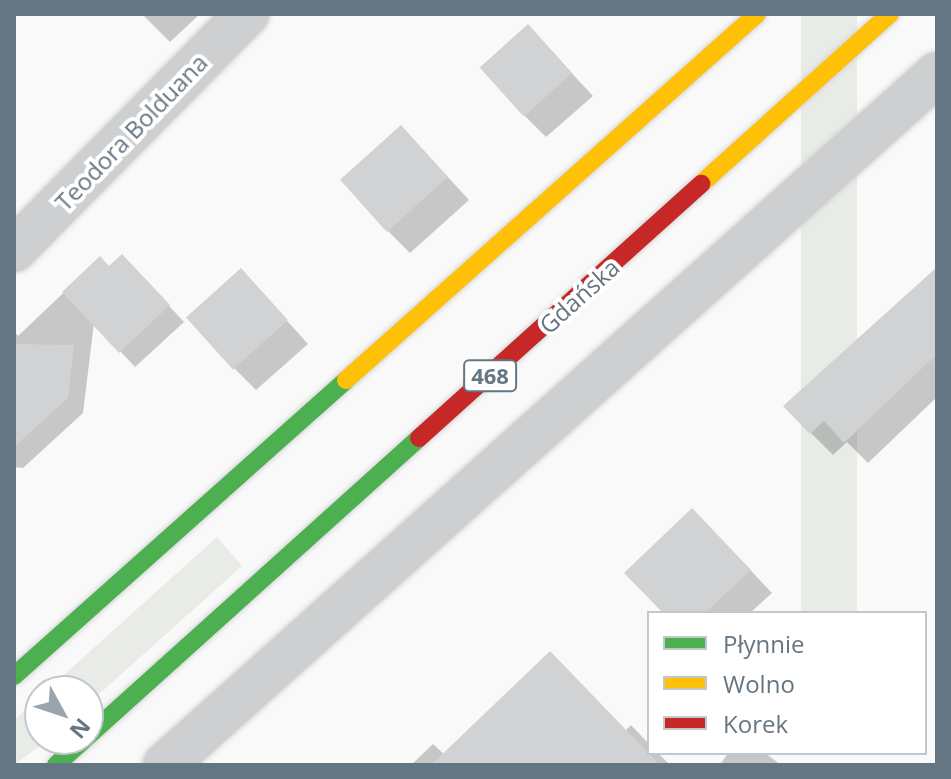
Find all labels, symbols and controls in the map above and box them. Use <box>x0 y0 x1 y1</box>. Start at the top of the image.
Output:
street label: Teodora Bolduana <box>49 48 213 216</box>
street label: Gdańska <box>533 253 625 339</box>
road number: 468 <box>462 358 518 394</box>
legend <box>647 611 927 755</box>
text: Płynnie <box>723 627 805 660</box>
text: Wolno <box>723 667 795 700</box>
north arrow <box>24 675 104 755</box>
text: Korek <box>723 707 788 740</box>
text: N <box>64 713 98 746</box>

